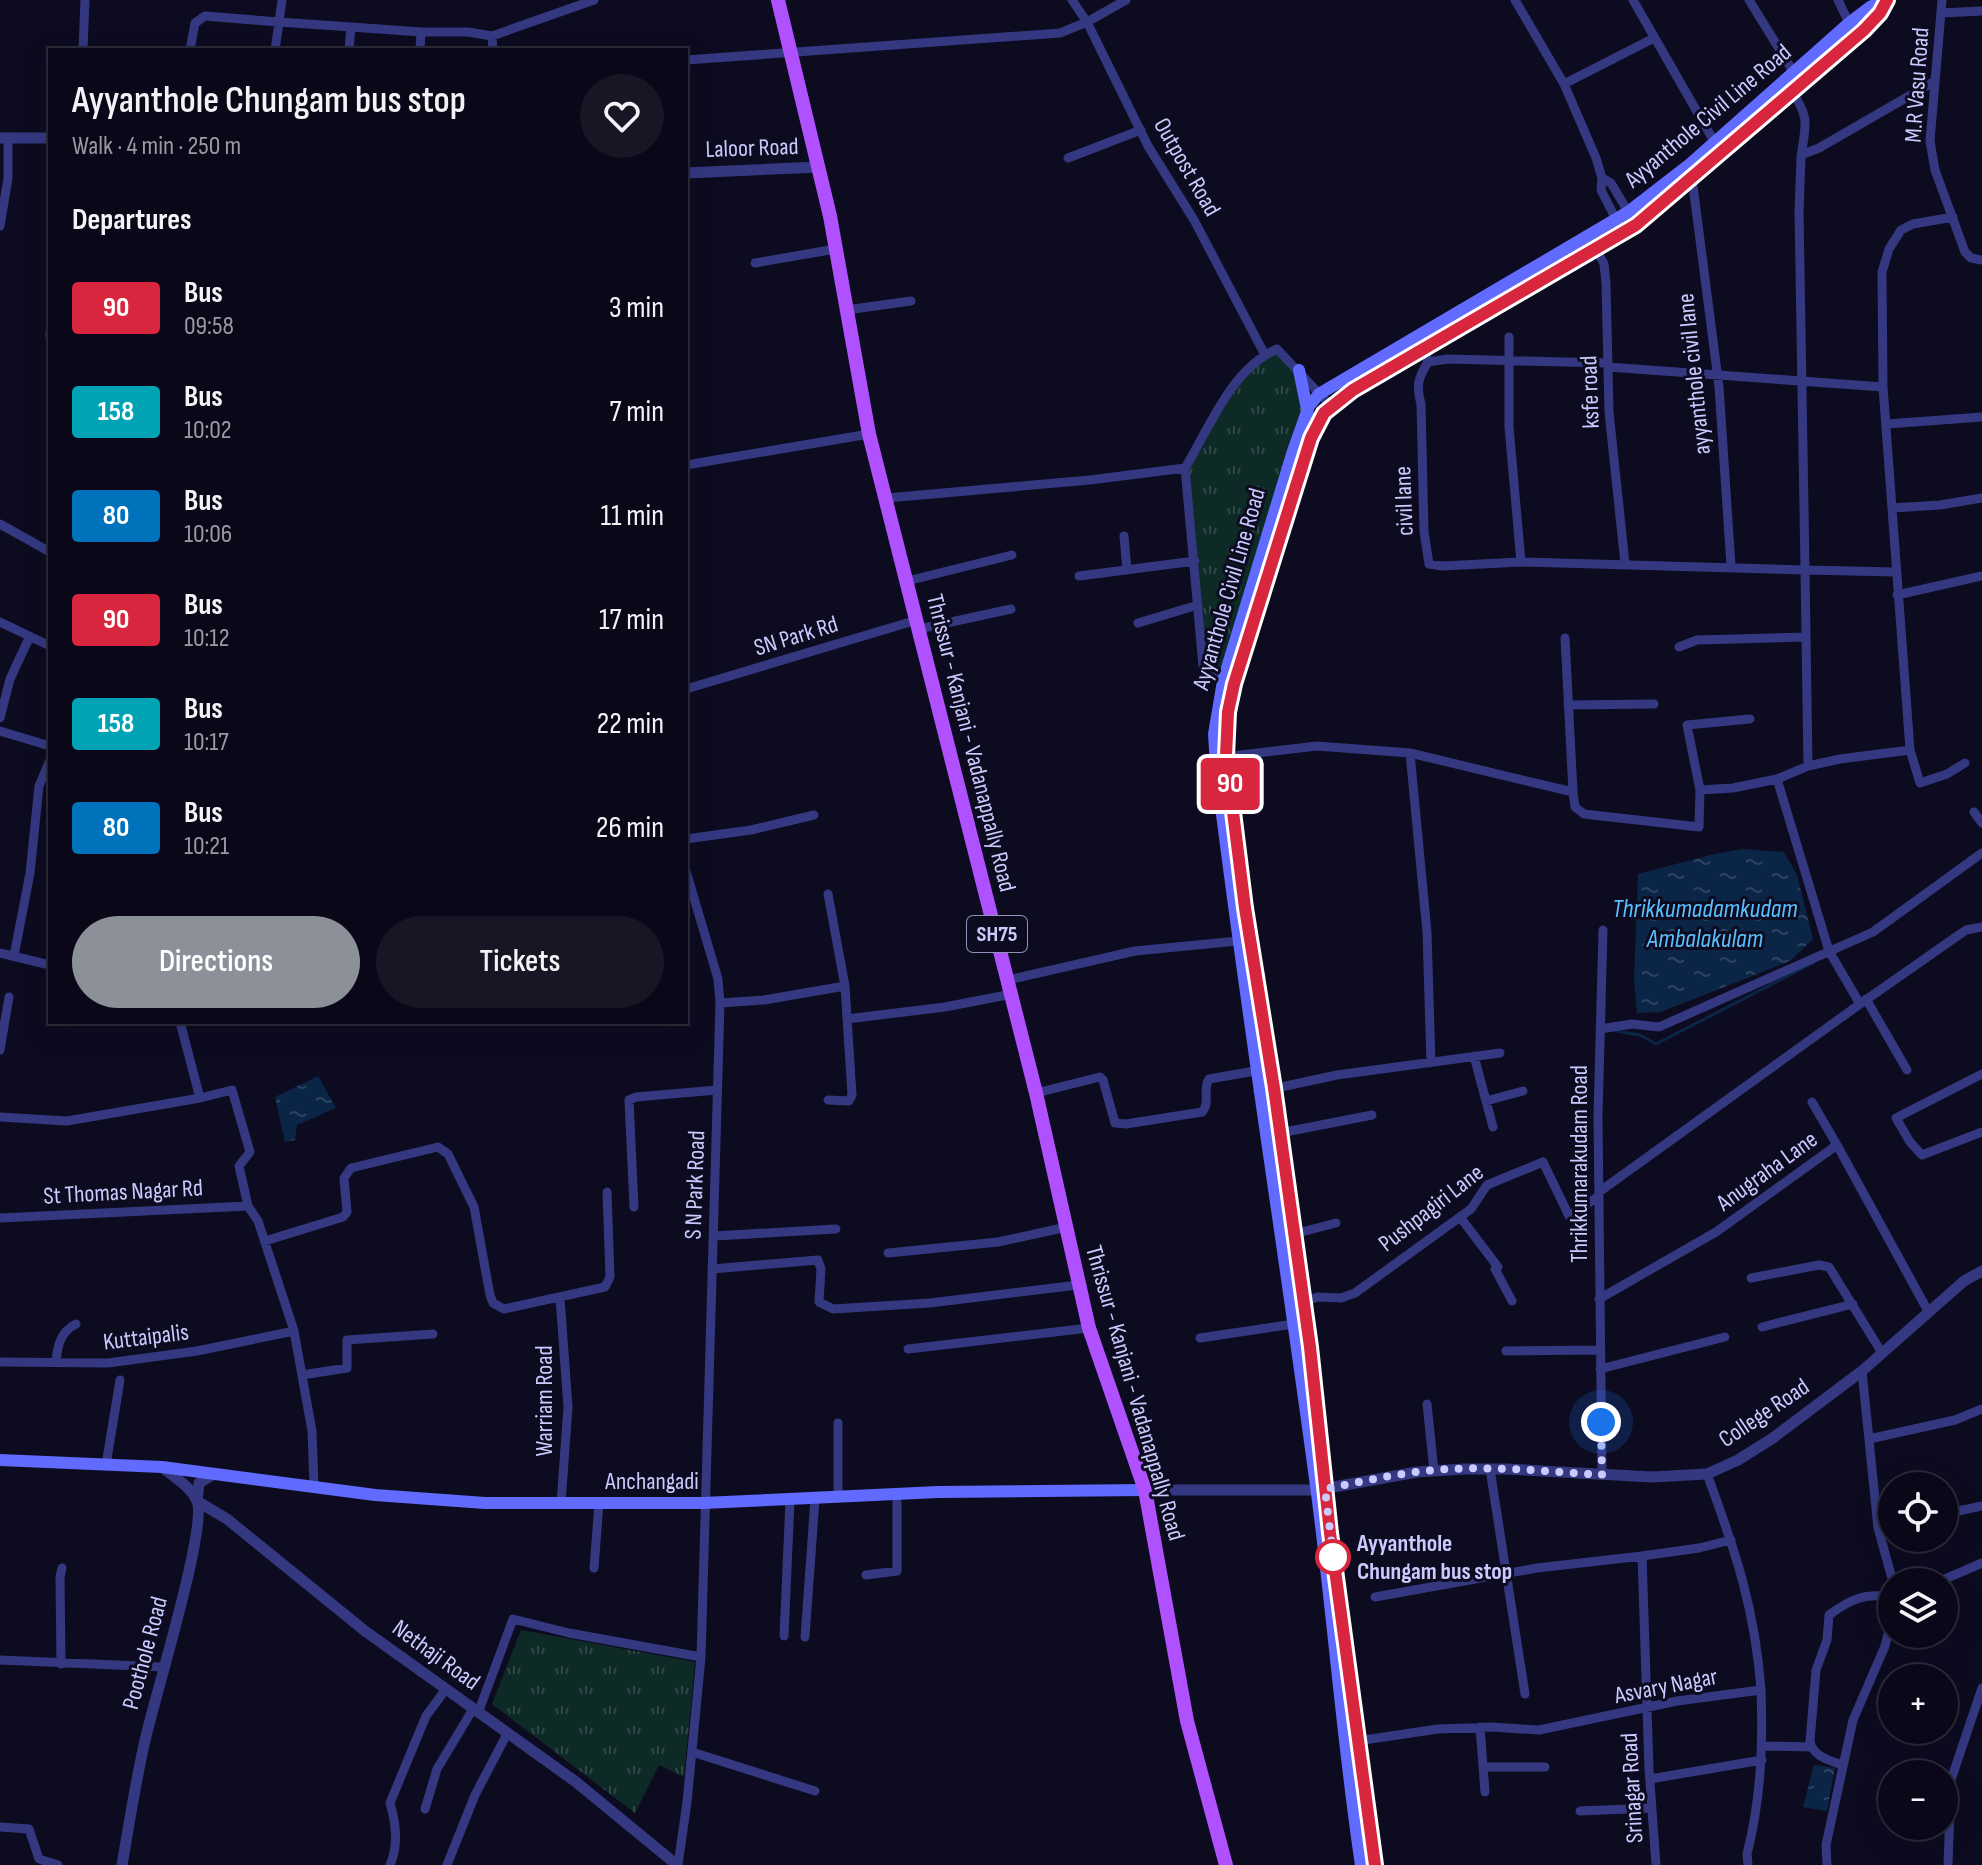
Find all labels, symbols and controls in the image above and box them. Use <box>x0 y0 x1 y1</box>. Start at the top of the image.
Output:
street label: M.R Vasu Road <box>1899 26 1935 144</box>
street label: Ayyanthole Civil Line Road <box>1618 38 1797 195</box>
button: heart <box>580 74 664 158</box>
text: Ayyanthole Chungam bus stop <box>72 78 466 123</box>
street label: Outpost Road <box>1147 113 1227 221</box>
text: Walk · 4 min · 250 m <box>72 131 241 162</box>
street label: Laloor Road <box>705 132 799 164</box>
text: Departures <box>72 202 192 238</box>
text: Bus <box>184 275 223 311</box>
text: 3 min <box>609 290 664 326</box>
text: 90 <box>103 291 129 324</box>
street label: ayyanthole civil lane <box>1671 292 1717 456</box>
text: 09:58 <box>184 311 234 342</box>
street label: ksfe road <box>1574 355 1606 429</box>
text: Bus <box>184 379 223 415</box>
text: 7 min <box>610 394 664 430</box>
text: 158 <box>98 395 134 428</box>
text: 10:02 <box>184 415 232 446</box>
street label: civil lane <box>1388 466 1420 536</box>
text: Bus <box>184 483 223 519</box>
street label: Ayyanthole Civil Line Road <box>1186 485 1272 694</box>
text: 11 min <box>601 498 664 534</box>
text: 80 <box>103 499 129 532</box>
text: 10:06 <box>184 519 232 550</box>
text: Bus <box>184 587 223 623</box>
street label: Thrissur - Kanjani - Vadanappally Road <box>920 591 1022 895</box>
text: 17 min <box>599 602 664 638</box>
text: 90 <box>103 603 129 636</box>
street label: SN Park Rd <box>751 610 841 662</box>
text: 10:12 <box>184 623 229 654</box>
text: Bus <box>184 691 223 727</box>
text: 22 min <box>597 706 664 742</box>
text: 158 <box>98 707 134 740</box>
text: 10:17 <box>184 727 229 758</box>
line badge: 90 <box>1194 758 1266 810</box>
text: 90 <box>1217 767 1243 800</box>
text: Bus <box>184 795 223 831</box>
text: 26 min <box>596 810 664 846</box>
text: 80 <box>103 811 129 844</box>
text: 10:21 <box>184 831 229 862</box>
water label: Thrikkumadamkudam Ambalakulam <box>1612 894 1798 955</box>
button: Directions <box>72 916 360 1008</box>
button: Tickets <box>376 916 664 1008</box>
road number: SH75 <box>967 916 1027 952</box>
street label: Thrikkumarakudam Road <box>1565 1065 1594 1263</box>
street label: Anugraha Lane <box>1710 1125 1823 1218</box>
street label: S N Park Road <box>679 1130 711 1240</box>
street label: Pushpagiri Lane <box>1373 1158 1489 1258</box>
street label: St Thomas Nagar Rd <box>42 1173 204 1211</box>
street label: Thrissur - Kanjani - Vadanappally Road <box>1079 1242 1191 1544</box>
street label: Kuttaipalis <box>102 1317 190 1357</box>
street label: Warriam Road <box>530 1346 559 1456</box>
street label: College Road <box>1713 1372 1815 1454</box>
your location <box>1581 1402 1621 1442</box>
street label: Anchangadi <box>604 1467 699 1496</box>
map controls <box>1878 1472 1958 1840</box>
button: locate <box>1878 1472 1958 1552</box>
place label: Ayyanthole Chungam bus stop <box>1356 1529 1512 1586</box>
marker: Ayyanthole Chungam bus stop <box>1316 1540 1350 1574</box>
button: layers <box>1878 1568 1958 1648</box>
street label: Poothole Road <box>116 1593 174 1713</box>
street label: Nethaji Road <box>387 1614 485 1696</box>
street label: Asvary Nagar <box>1611 1662 1720 1710</box>
button: + <box>1878 1664 1958 1744</box>
street label: Srinagar Road <box>1615 1732 1649 1844</box>
button: − <box>1878 1760 1958 1840</box>

